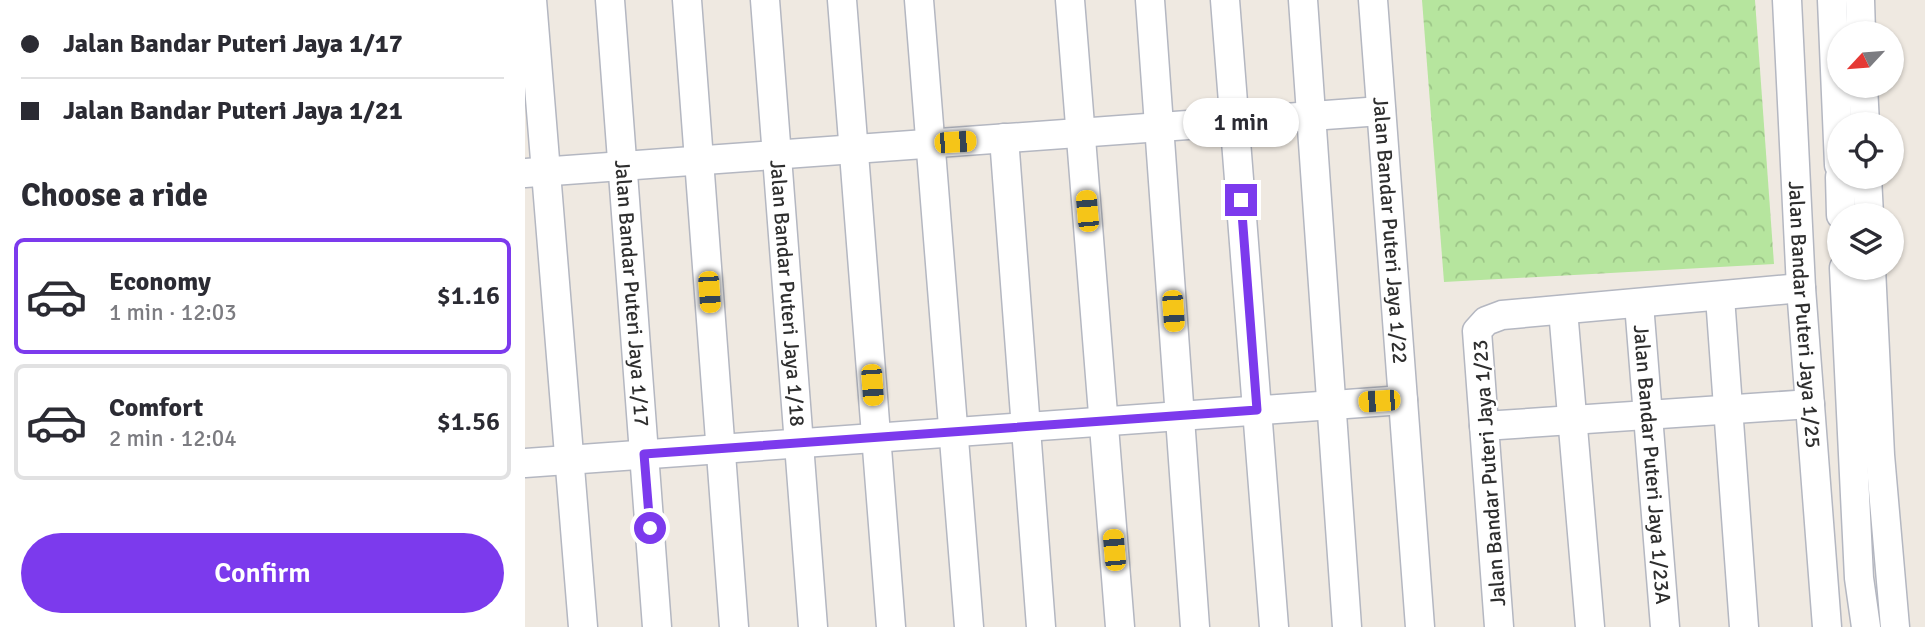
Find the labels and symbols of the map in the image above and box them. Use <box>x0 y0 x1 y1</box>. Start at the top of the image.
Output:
north arrow <box>1827 21 1904 98</box>
street label: Jalan Bandar Puteri Jaya 1/22 <box>1367 96 1413 365</box>
callout: 1 min <box>1183 99 1299 148</box>
car <box>934 130 977 154</box>
street label: Jalan Bandar Puteri Jaya 1/17 <box>609 159 655 428</box>
street label: Jalan Bandar Puteri Jaya 1/18 <box>764 159 811 428</box>
street label: Jalan Bandar Puteri Jaya 1/25 <box>1783 180 1826 449</box>
route end <box>1225 184 1257 216</box>
car <box>1075 189 1100 233</box>
car <box>698 270 721 314</box>
car <box>1162 289 1185 333</box>
street label: Jalan Bandar Puteri Jaya 1/23A <box>1628 324 1676 606</box>
street label: Jalan Bandar Puteri Jaya 1/23 <box>1467 339 1511 607</box>
car <box>861 363 884 407</box>
car <box>1358 389 1401 413</box>
route start <box>634 512 666 544</box>
car <box>1102 528 1127 572</box>

